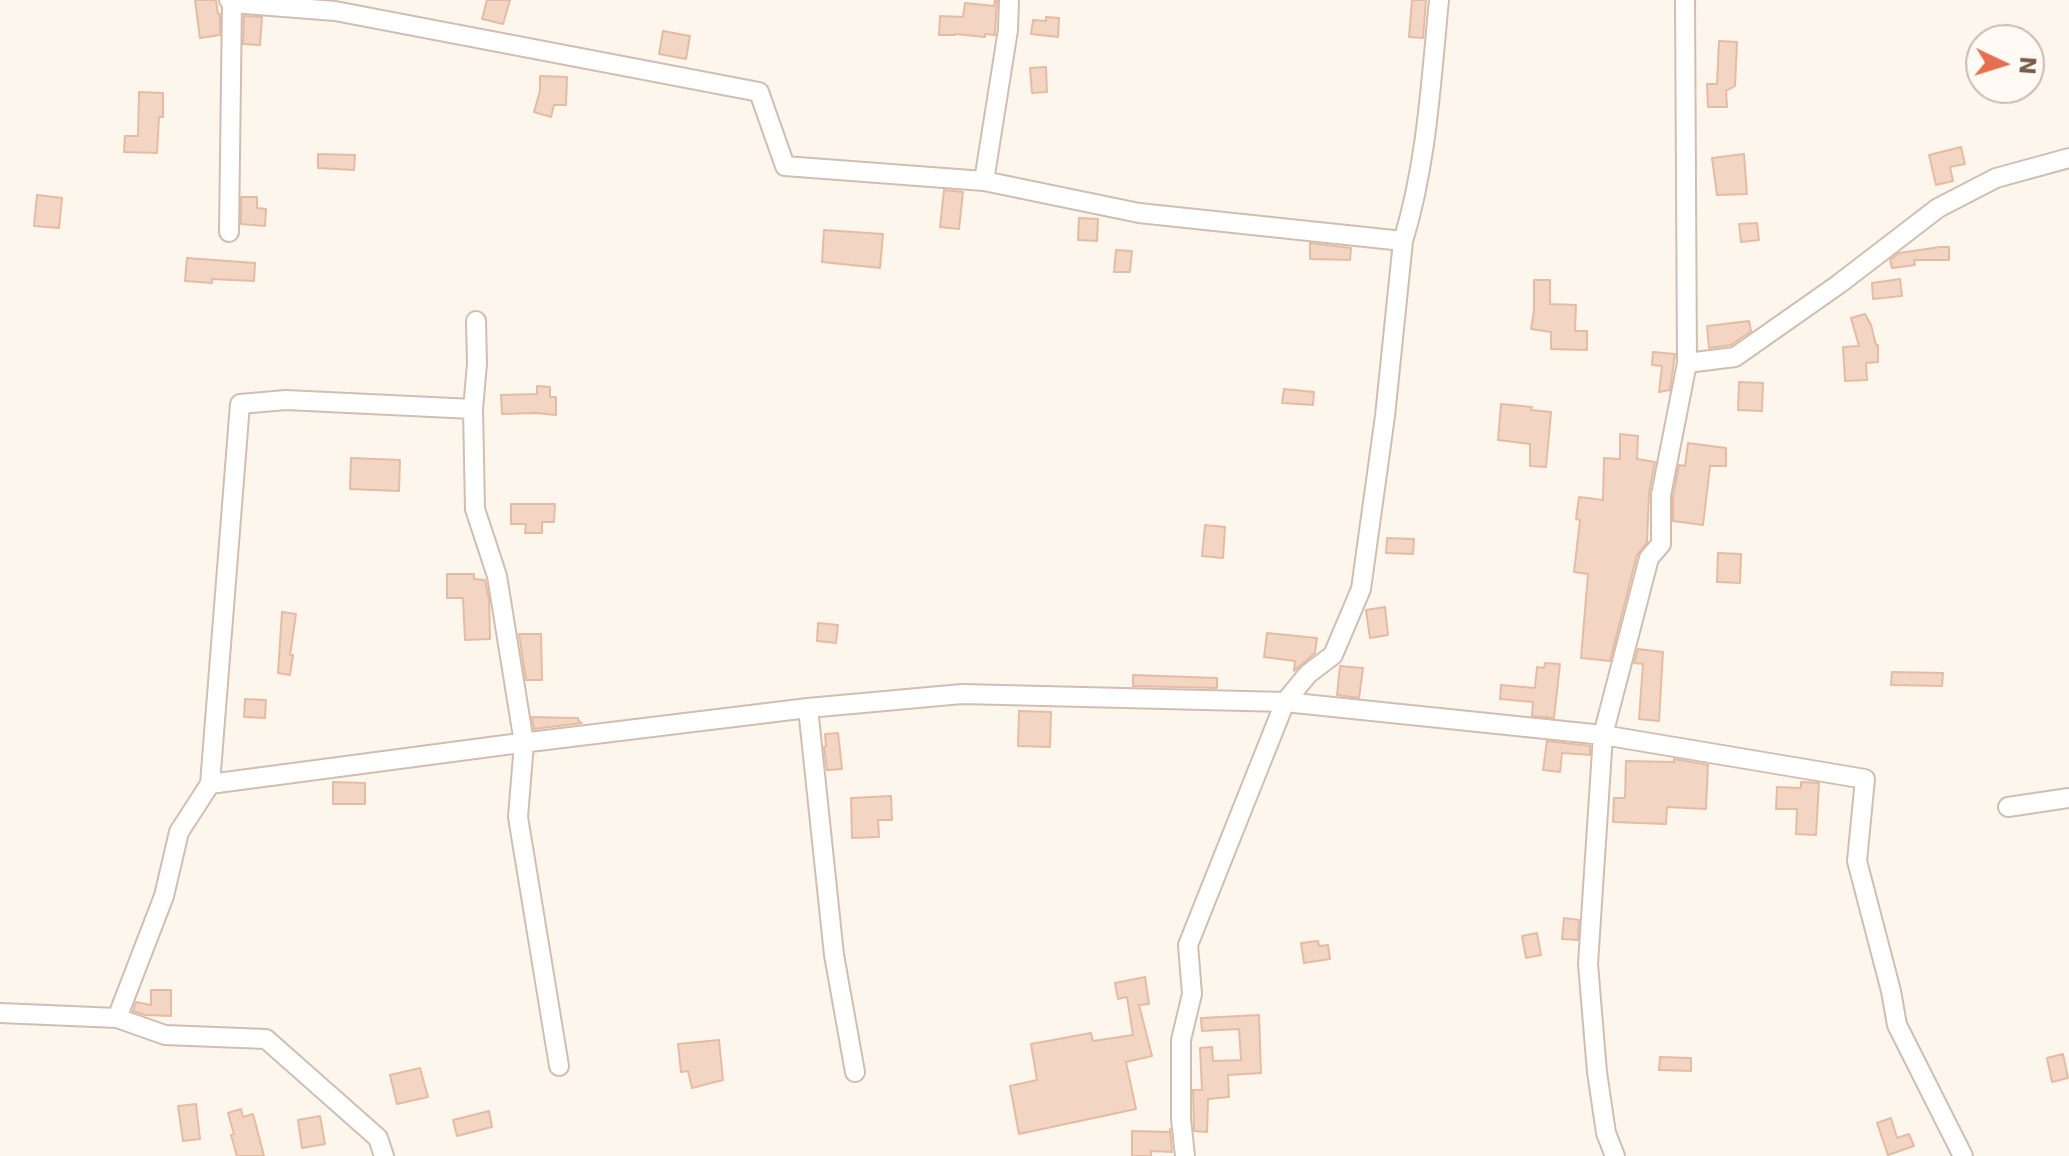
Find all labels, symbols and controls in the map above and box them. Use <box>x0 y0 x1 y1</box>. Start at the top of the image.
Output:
north arrow <box>1965 24 2045 104</box>
text: N <box>2014 56 2041 76</box>

